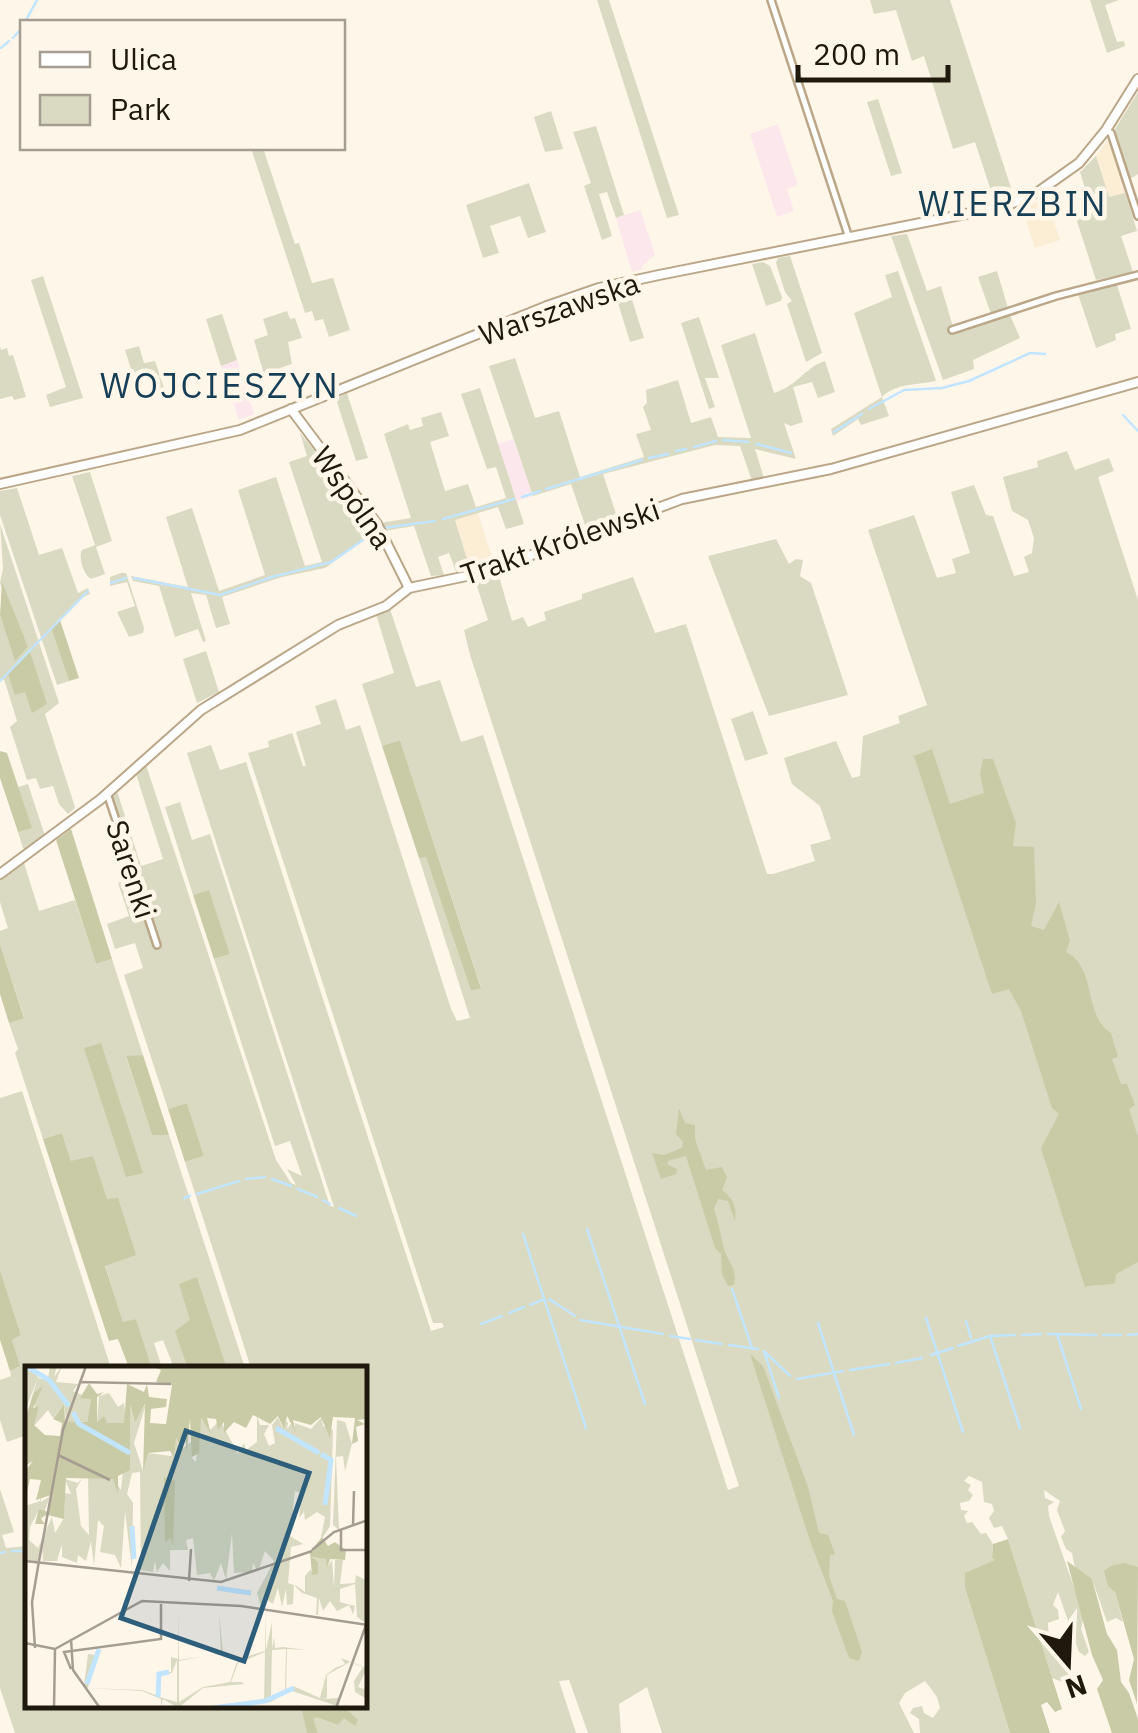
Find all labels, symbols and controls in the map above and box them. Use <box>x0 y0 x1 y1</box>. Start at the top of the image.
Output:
legend <box>20 20 345 150</box>
scale bar <box>798 20 948 82</box>
text: 200 m <box>813 34 900 73</box>
text: Ulica <box>110 39 177 78</box>
text: Park <box>110 89 171 128</box>
district label: WIERZBIN <box>918 180 1108 226</box>
street label: Warszawska <box>474 262 644 354</box>
district label: WOJCIESZYN <box>100 362 340 408</box>
street label: Wspólna <box>304 438 402 556</box>
street label: Trakt Królewski <box>456 489 664 593</box>
street label: Sarenki <box>98 815 166 923</box>
inset map <box>25 1366 368 1708</box>
north arrow <box>1018 1613 1118 1713</box>
text: N <box>1061 1666 1092 1708</box>

